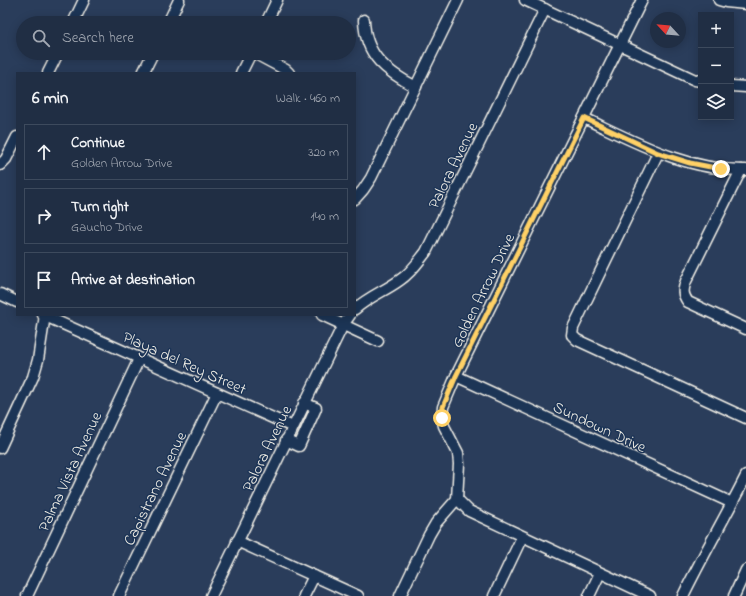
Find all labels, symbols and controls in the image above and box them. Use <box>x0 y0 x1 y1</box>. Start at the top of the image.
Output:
north arrow <box>650 12 686 48</box>
map controls <box>698 12 734 120</box>
button: + <box>698 12 734 48</box>
search box <box>16 16 356 60</box>
icon: search <box>30 27 52 49</box>
text: Search here <box>62 27 134 49</box>
button: − <box>698 48 734 84</box>
button: layers <box>698 84 734 120</box>
text: 6 min <box>32 86 68 111</box>
text: Walk · 460 m <box>276 89 340 108</box>
street label: Palora Avenue <box>423 118 485 213</box>
text: Continue <box>71 132 125 154</box>
icon: ahead <box>33 141 55 163</box>
text: 320 m <box>308 143 339 162</box>
text: Golden Arrow Drive <box>71 154 172 173</box>
route end <box>712 160 730 178</box>
text: Turn right <box>71 196 129 218</box>
icon: right <box>33 205 55 227</box>
text: 140 m <box>311 207 339 226</box>
text: Gaucho Drive <box>71 218 143 237</box>
street label: Golden Arrow Drive <box>446 229 522 352</box>
icon: arrive <box>33 269 55 291</box>
text: Arrive at destination <box>71 269 195 291</box>
street label: Playa del Rey Street <box>118 326 251 402</box>
street label: Sundown Drive <box>549 396 650 460</box>
street label: Palora Avenue <box>237 401 299 496</box>
street label: Palma Vista Avenue <box>32 407 109 536</box>
route start <box>433 409 451 427</box>
street label: Capistrano Avenue <box>118 427 194 550</box>

